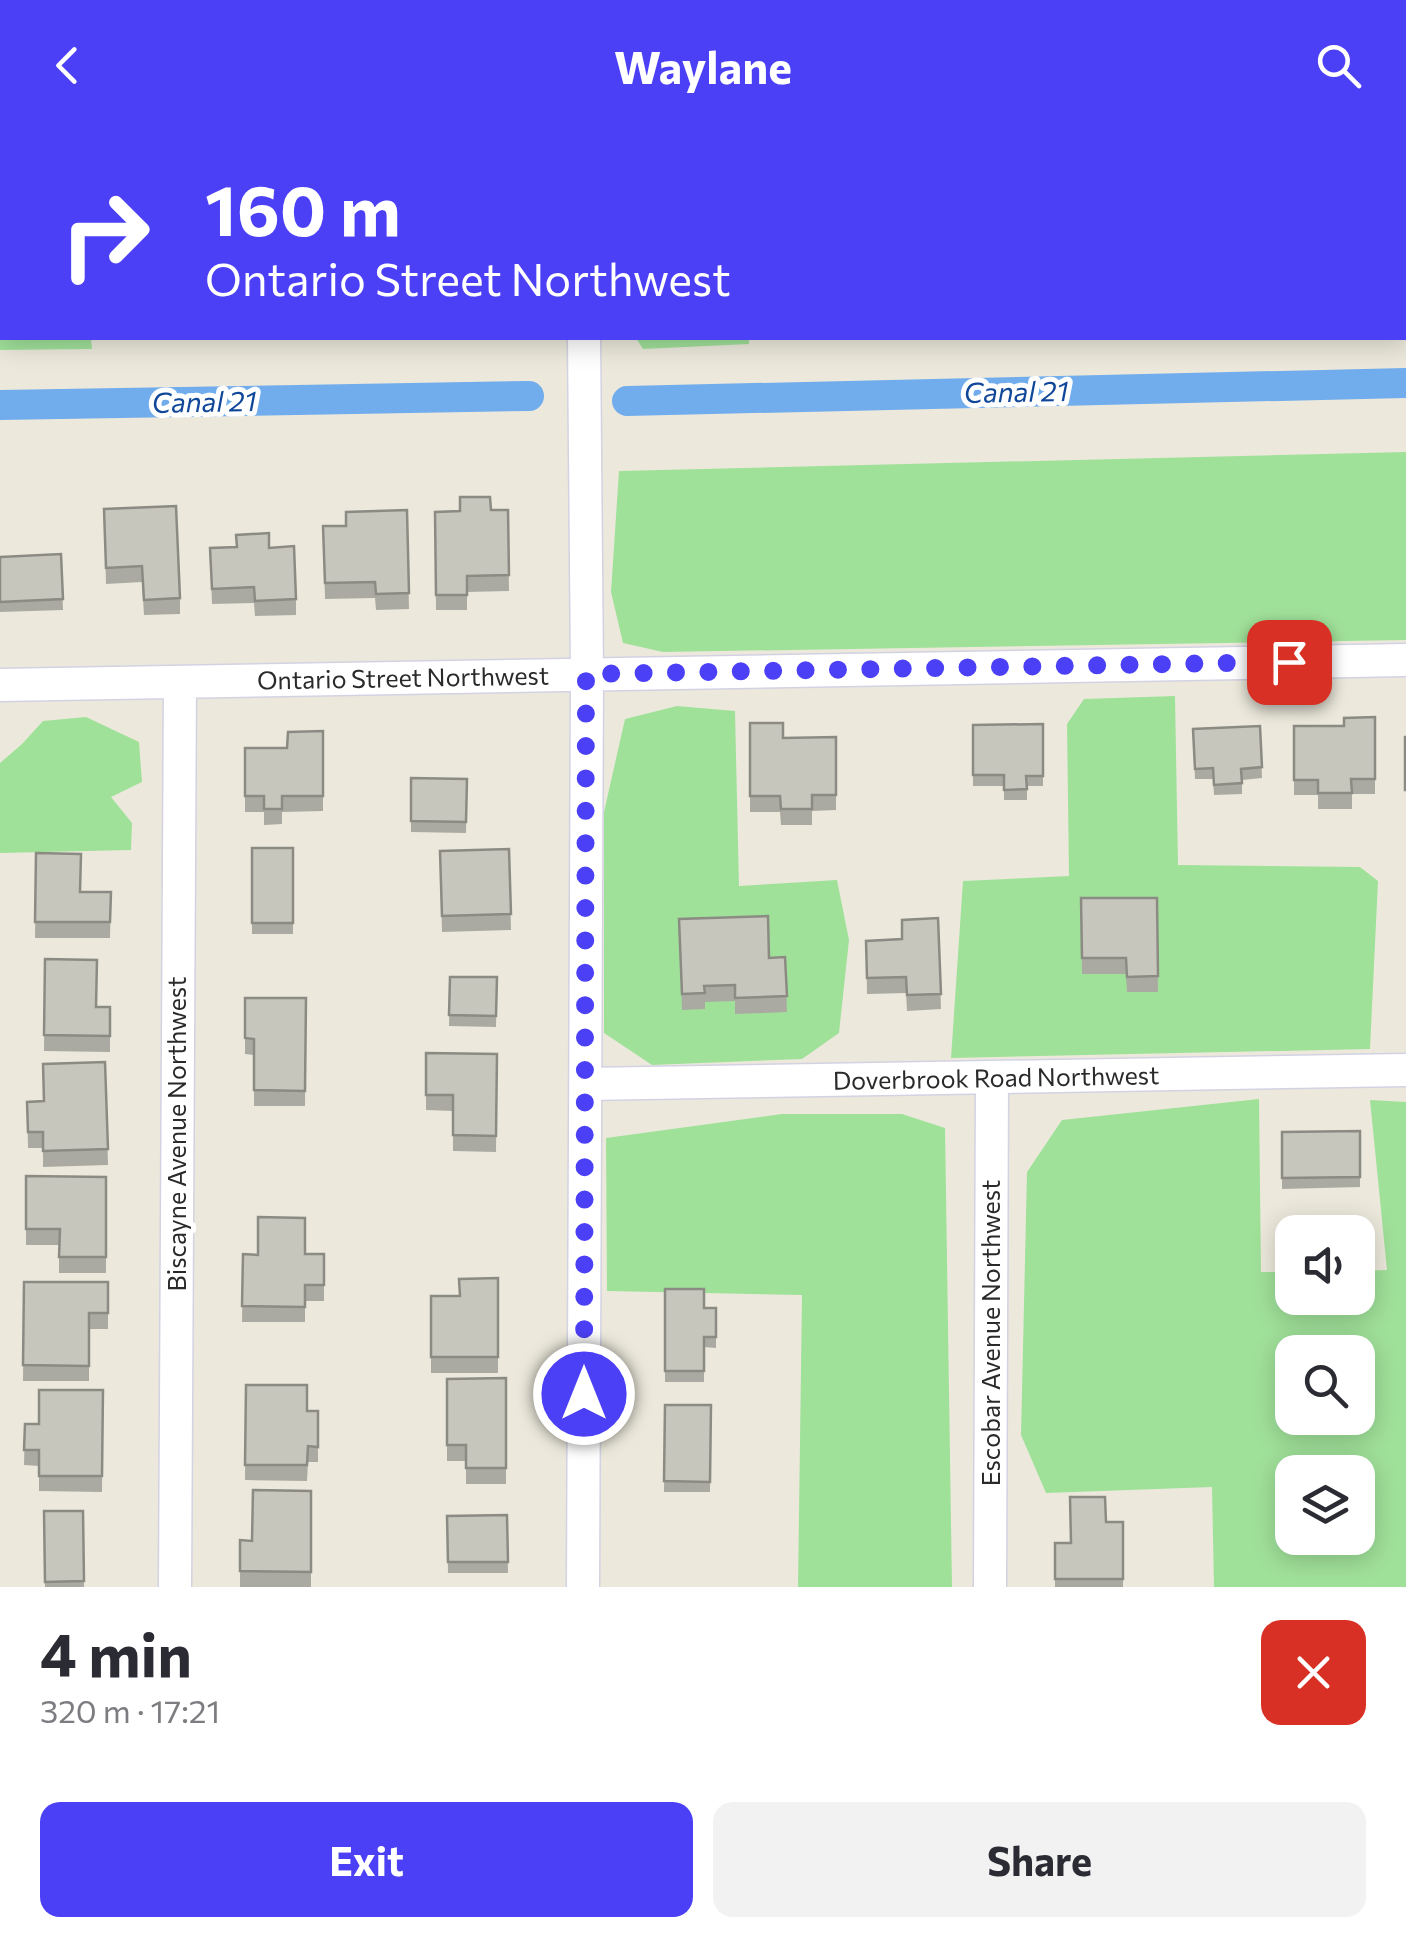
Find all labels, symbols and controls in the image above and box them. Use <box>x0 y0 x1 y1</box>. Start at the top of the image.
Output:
icon: back <box>40 38 95 93</box>
text: Waylane <box>614 38 792 93</box>
icon: search <box>1311 38 1366 93</box>
text: 160 m <box>205 165 401 250</box>
icon: right <box>40 170 170 300</box>
text: Ontario Street Northwest <box>205 250 731 305</box>
water label: Canal 21 <box>963 373 1069 409</box>
water label: Canal 21 <box>151 383 257 419</box>
pin <box>1247 620 1332 705</box>
icon: arrive <box>1262 635 1317 690</box>
street label: Ontario Street Northwest <box>257 659 549 695</box>
street label: Biscayne Avenue Northwest <box>161 977 191 1291</box>
street label: Doverbrook Road Northwest <box>832 1059 1160 1095</box>
street label: Escobar Avenue Northwest <box>975 1180 1005 1486</box>
map controls <box>1275 1215 1375 1555</box>
button: sound <box>1275 1215 1375 1315</box>
button: search <box>1275 1335 1375 1435</box>
position arrow <box>532 1342 636 1446</box>
button: layers <box>1275 1455 1375 1555</box>
text: 4 min <box>40 1616 192 1689</box>
button: close <box>1261 1620 1366 1725</box>
text: 320 m · 17:21 <box>40 1690 220 1730</box>
button: Exit <box>40 1802 693 1917</box>
button: Share <box>713 1802 1366 1917</box>

